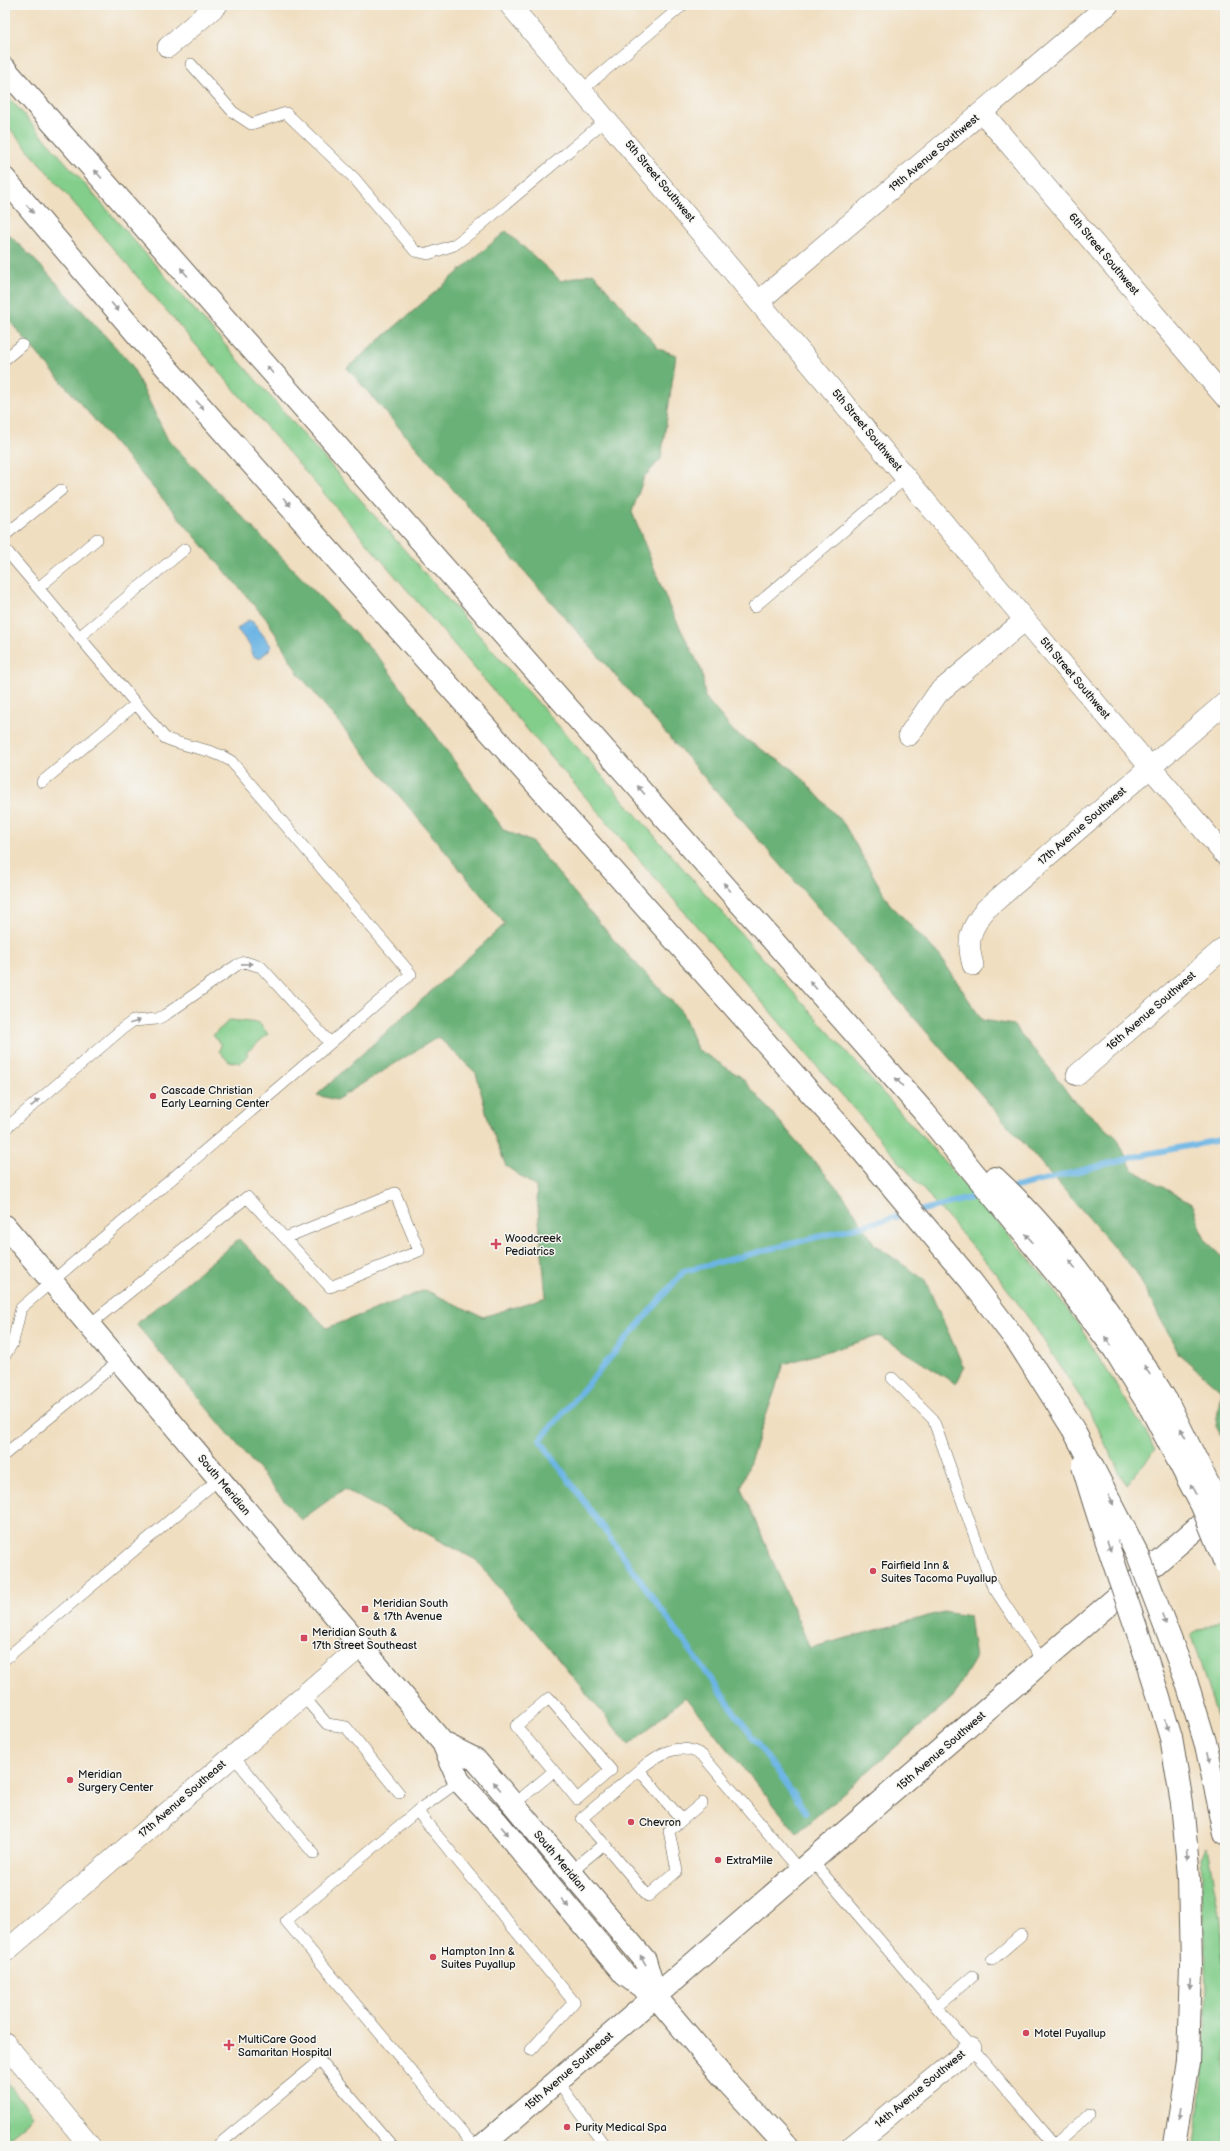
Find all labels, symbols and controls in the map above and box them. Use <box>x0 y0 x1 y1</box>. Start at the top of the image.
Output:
street label: 19th Avenue Southwest <box>886 111 982 195</box>
street label: 5th Street Southwest <box>622 138 698 225</box>
one-way arrow <box>93 169 102 180</box>
one-way arrow <box>26 203 35 214</box>
street label: 6th Street Southwest <box>1066 210 1142 298</box>
one-way arrow <box>179 267 188 277</box>
one-way arrow <box>110 302 119 313</box>
one-way arrow <box>265 364 274 375</box>
street label: 5th Street Southwest <box>829 387 905 474</box>
one-way arrow <box>196 400 205 410</box>
one-way arrow <box>282 497 291 508</box>
street label: 5th Street Southwest <box>1037 635 1113 722</box>
street label: 17th Avenue Southwest <box>1035 784 1129 868</box>
one-way arrow <box>636 785 645 795</box>
one-way arrow <box>722 882 731 893</box>
one-way arrow <box>241 961 254 967</box>
street label: 16th Avenue Southwest <box>1104 968 1199 1053</box>
one-way arrow <box>808 980 818 990</box>
one-way arrow <box>129 1019 141 1025</box>
one-way arrow <box>894 1077 903 1088</box>
place label: Cascade Christian Early Learning Center <box>161 1084 270 1110</box>
marker: Cascade Christian Early Learning Center <box>148 1091 158 1101</box>
one-way arrow <box>29 1099 40 1108</box>
place label: Woodcreek Pediatrics <box>505 1232 562 1258</box>
one-way arrow <box>1024 1232 1033 1243</box>
marker: Woodcreek Pediatrics <box>490 1238 502 1250</box>
one-way arrow <box>1068 1258 1076 1269</box>
one-way arrow <box>1104 1335 1112 1346</box>
one-way arrow <box>1143 1365 1151 1375</box>
one-way arrow <box>1180 1427 1186 1439</box>
street label: South Meridian <box>195 1452 253 1518</box>
one-way arrow <box>1190 1483 1197 1495</box>
one-way arrow <box>1108 1495 1114 1506</box>
one-way arrow <box>1106 1541 1112 1553</box>
place label: Fairfield Inn & Suites Tacoma Puyallup <box>881 1559 997 1585</box>
marker: Fairfield Inn & Suites Tacoma Puyallup <box>868 1566 878 1576</box>
place label: Meridian South & 17th Avenue <box>373 1597 448 1623</box>
marker: Meridian South & 17th Avenue <box>360 1604 370 1614</box>
one-way arrow <box>1161 1613 1167 1624</box>
place label: Meridian South & 17th Street Southeast <box>312 1626 417 1652</box>
marker: Meridian South & 17th Street Southeast <box>299 1633 309 1643</box>
street label: 15th Avenue Southwest <box>894 1708 989 1793</box>
one-way arrow <box>1164 1720 1170 1732</box>
one-way arrow <box>1206 1751 1212 1763</box>
street label: 17th Avenue Southeast <box>136 1757 229 1841</box>
place label: Meridian Surgery Center <box>78 1768 154 1794</box>
marker: Meridian Surgery Center <box>65 1775 75 1785</box>
one-way arrow <box>492 1780 501 1791</box>
place label: Chevron <box>639 1816 681 1829</box>
marker: Chevron <box>626 1817 636 1827</box>
one-way arrow <box>500 1825 509 1836</box>
street label: South Meridian <box>531 1828 589 1894</box>
one-way arrow <box>1184 1847 1190 1860</box>
place label: ExtraMile <box>726 1854 773 1867</box>
marker: ExtraMile <box>713 1855 723 1865</box>
one-way arrow <box>561 1898 570 1909</box>
place label: Hampton Inn & Suites Puyallup <box>441 1945 516 1971</box>
marker: Hampton Inn & Suites Puyallup <box>428 1952 438 1962</box>
one-way arrow <box>640 1954 646 1966</box>
one-way arrow <box>1187 1977 1194 1989</box>
place label: Motel Puyallup <box>1034 2027 1106 2040</box>
marker: Motel Puyallup <box>1021 2028 1031 2038</box>
street label: 15th Avenue Southeast <box>522 2029 616 2113</box>
place label: MultiCare Good Samaritan Hospital <box>238 2033 332 2059</box>
marker: MultiCare Good Samaritan Hospital <box>223 2039 235 2051</box>
street label: 14th Avenue Southwest <box>872 2047 968 2131</box>
one-way arrow <box>1177 2107 1183 2119</box>
place label: Purity Medical Spa <box>575 2121 667 2134</box>
marker: Purity Medical Spa <box>562 2122 572 2132</box>

